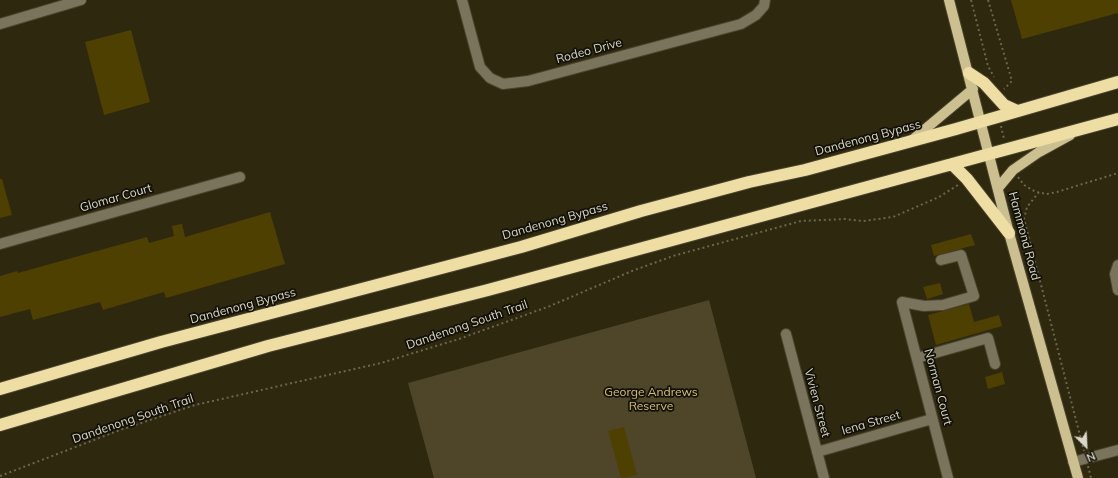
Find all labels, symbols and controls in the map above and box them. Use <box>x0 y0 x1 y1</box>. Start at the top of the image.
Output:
street label: Rodeo Drive <box>554 35 624 67</box>
street label: Dandenong Bypass <box>813 117 923 159</box>
street label: Glomar Court <box>78 181 154 215</box>
street label: Hammond Road <box>1005 190 1043 282</box>
street label: Dandenong Bypass <box>501 199 609 243</box>
street label: Dandenong Bypass <box>188 285 298 327</box>
street label: Dandenong South Trail <box>404 297 530 353</box>
street label: Norman Court <box>921 347 955 427</box>
street label: Vivien Street <box>801 367 833 439</box>
park label: George Andrews Reserve <box>604 385 698 413</box>
street label: Dandenong South Trail <box>70 391 196 447</box>
street label: Iena Street <box>840 408 902 438</box>
north arrow <box>1066 426 1106 466</box>
text: N <box>1084 449 1098 465</box>

